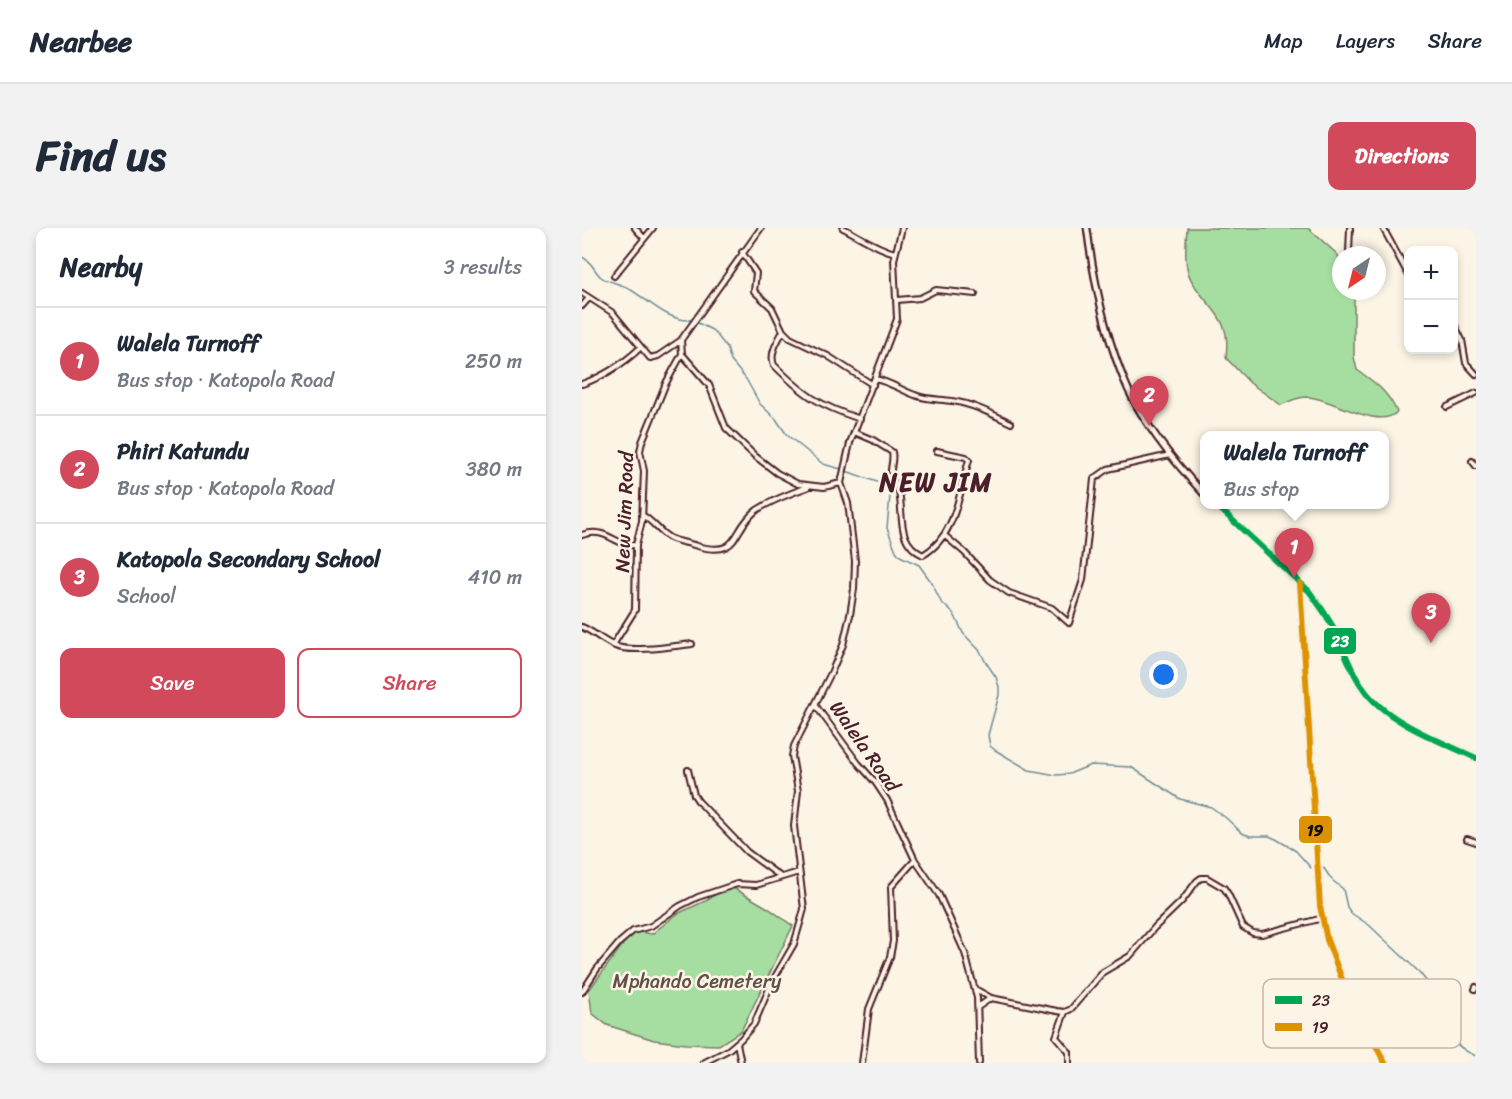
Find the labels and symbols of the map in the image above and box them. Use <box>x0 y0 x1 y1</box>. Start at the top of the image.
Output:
north arrow <box>1332 246 1386 300</box>
pin: 2 <box>1130 376 1168 426</box>
street label: New Jim Road <box>605 449 644 573</box>
district label: NEW JIM <box>878 459 993 505</box>
pin: 1 <box>1274 528 1314 578</box>
pin: 3 <box>1412 594 1450 643</box>
line badge: 23 <box>1323 627 1357 655</box>
text: 23 <box>1330 627 1349 656</box>
your location <box>1149 660 1178 689</box>
street label: Walela Road <box>820 693 910 801</box>
line badge: 19 <box>1298 815 1333 844</box>
text: 19 <box>1307 816 1324 845</box>
park label: Mphando Cemetery <box>613 964 782 999</box>
legend <box>1263 979 1461 1048</box>
text: 23 <box>1312 986 1330 1015</box>
text: 19 <box>1312 1013 1329 1042</box>

